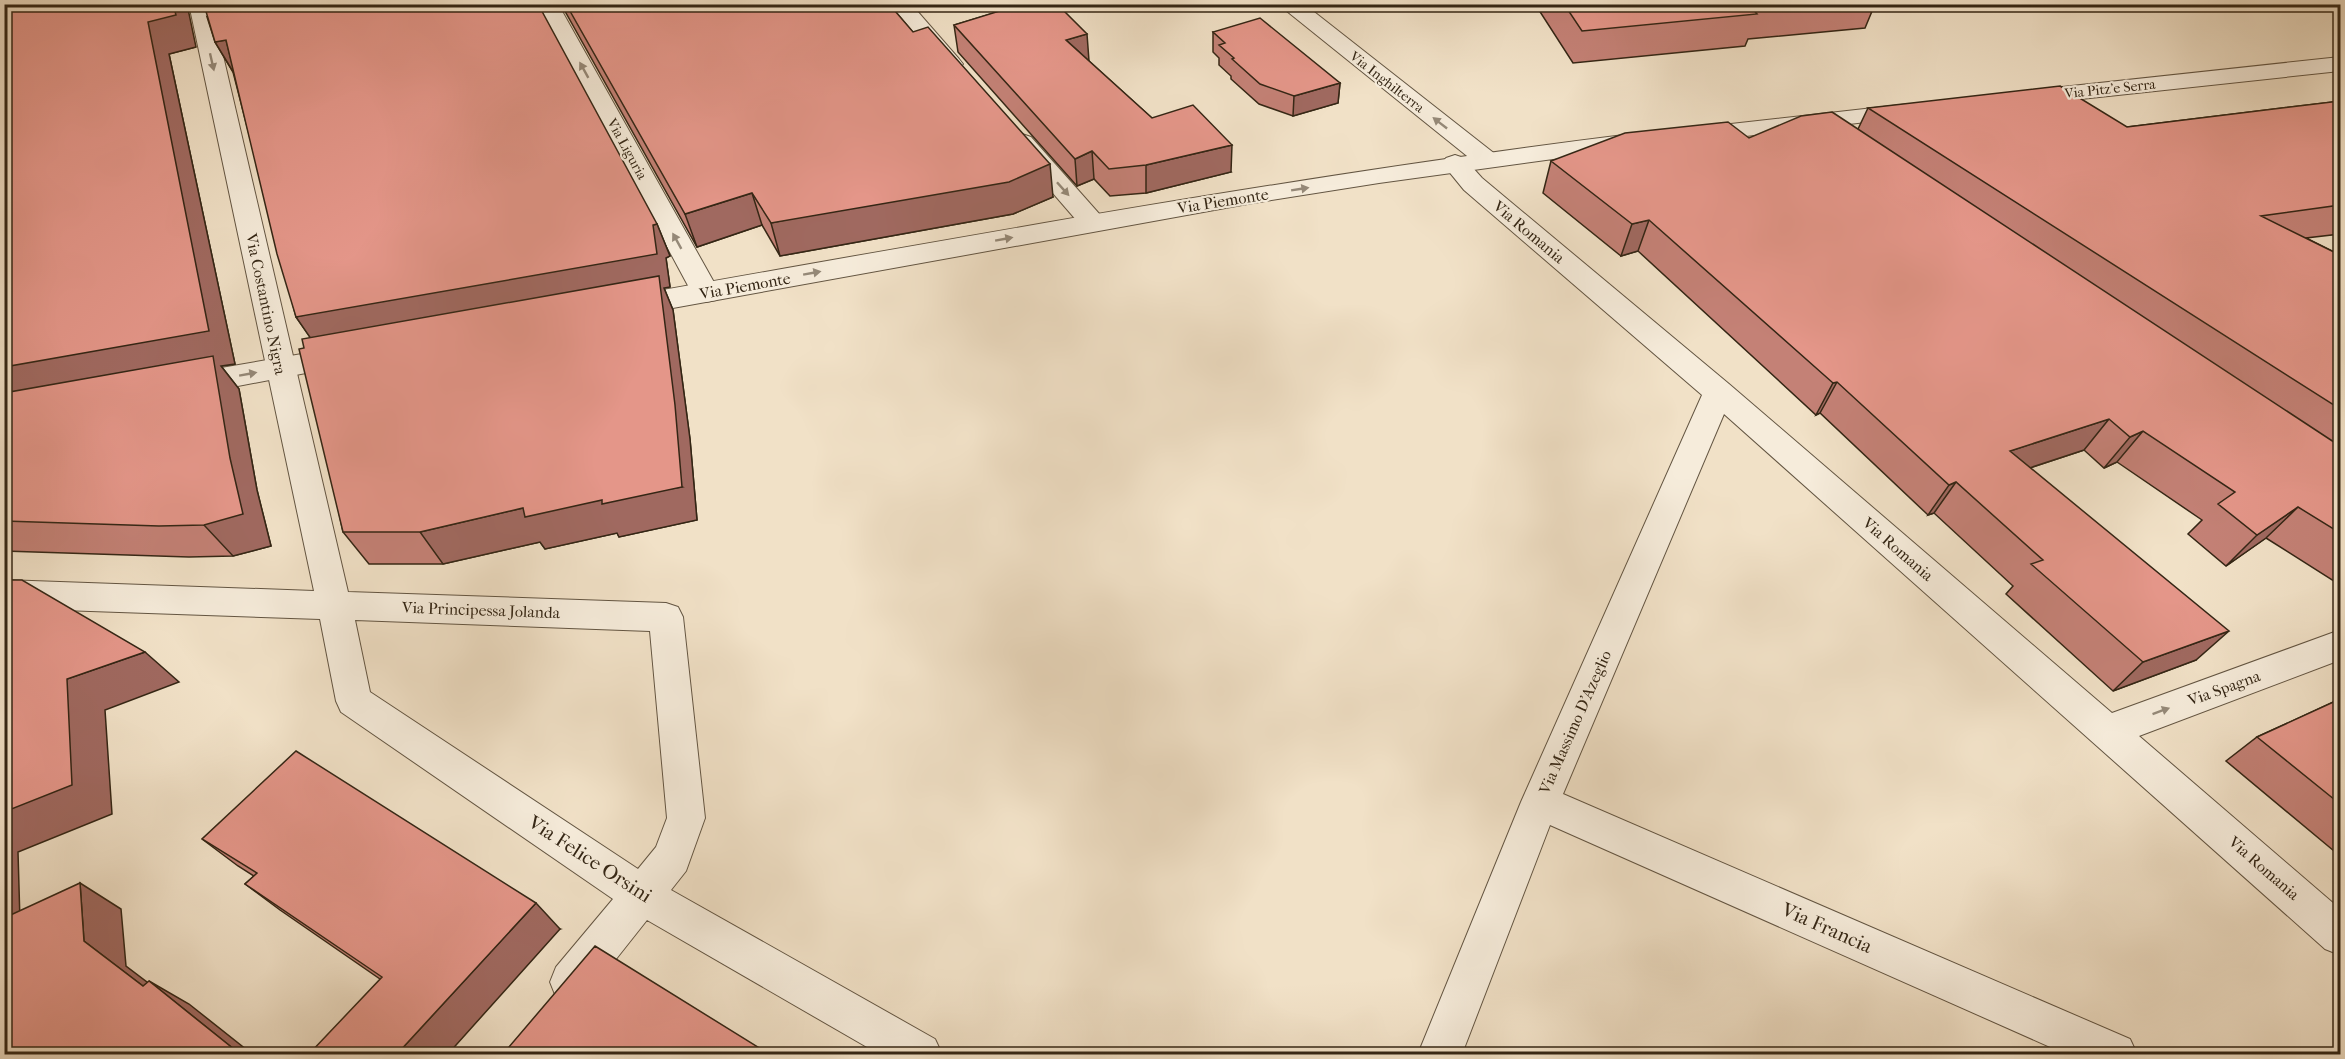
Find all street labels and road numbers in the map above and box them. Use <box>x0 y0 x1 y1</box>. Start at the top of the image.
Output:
street label: Via Inghilterra <box>1346 47 1428 117</box>
street label: Via Pitz'e Serra <box>2063 76 2157 102</box>
street label: Via Liguria <box>603 115 651 183</box>
street label: Via Piemonte <box>1175 184 1270 218</box>
street label: Via Romania <box>1489 196 1569 268</box>
street label: Via Costantino Nigra <box>242 231 290 377</box>
street label: Via Piemonte <box>697 269 792 304</box>
street label: Via Romania <box>1858 512 1938 585</box>
street label: Via Principessa Jolanda <box>401 598 561 622</box>
street label: Via Massimo D'Azeglio <box>1534 647 1615 798</box>
street label: Via Spagna <box>2184 666 2263 710</box>
street label: Via Felice Orsini <box>523 810 656 907</box>
street label: Via Romania <box>2224 831 2304 904</box>
street label: Via Francia <box>1777 897 1876 958</box>

